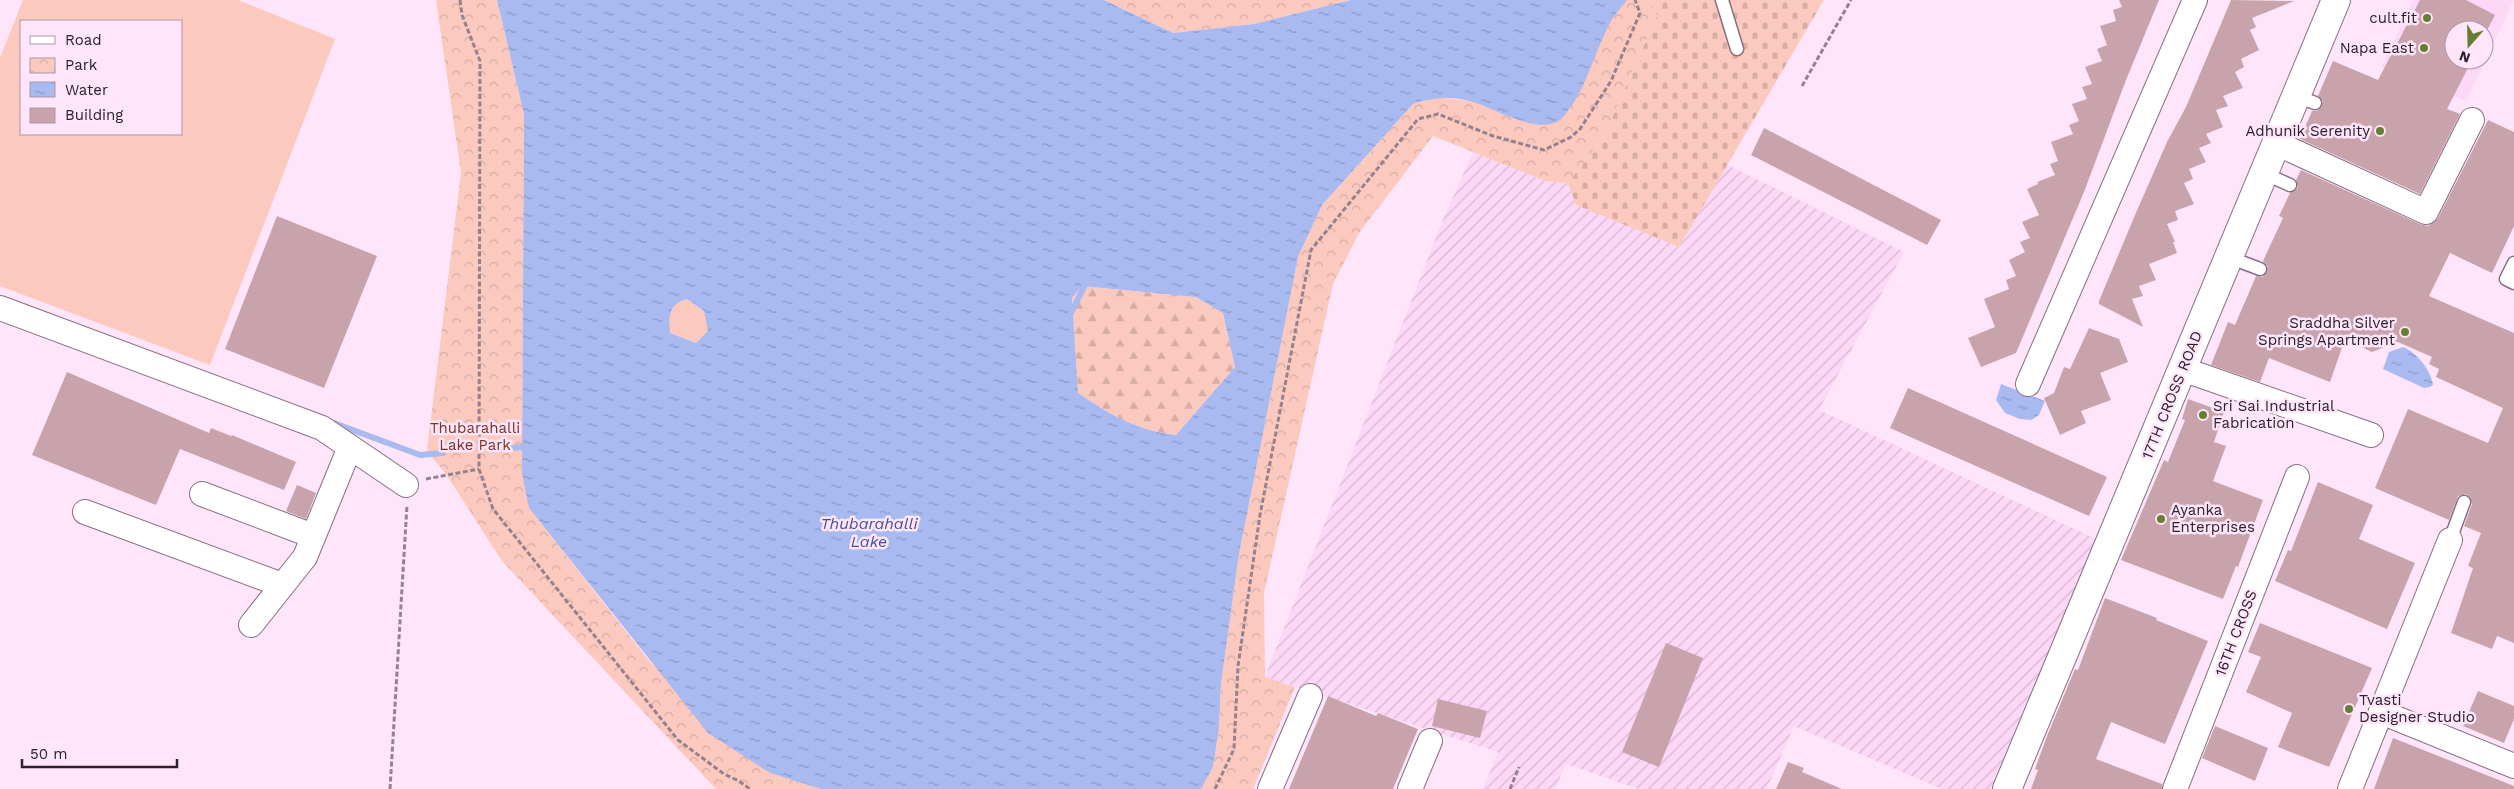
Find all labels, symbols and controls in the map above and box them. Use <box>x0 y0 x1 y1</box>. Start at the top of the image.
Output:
place label: cult.fit <box>2369 9 2418 27</box>
marker: cult.fit <box>2421 12 2433 24</box>
legend <box>20 20 182 135</box>
north arrow <box>2444 20 2494 70</box>
text: Road <box>65 31 102 49</box>
place label: Napa East <box>2340 39 2415 57</box>
marker: Napa East <box>2418 42 2430 54</box>
text: N <box>2457 48 2472 67</box>
text: Park <box>65 56 98 74</box>
text: Water <box>65 81 108 99</box>
text: Building <box>65 106 123 124</box>
place label: Adhunik Serenity <box>2246 122 2370 140</box>
marker: Adhunik Serenity <box>2374 125 2386 137</box>
place label: Sraddha Silver Springs Apartment <box>2258 314 2396 349</box>
marker: Sraddha Silver Springs Apartment <box>2399 326 2411 338</box>
street label: 17TH CROSS ROAD <box>2138 328 2206 462</box>
place label: Sri Sai Industrial Fabrication <box>2213 397 2335 432</box>
marker: Sri Sai Industrial Fabrication <box>2197 409 2209 421</box>
park label: Thubarahalli Lake Park <box>430 419 520 454</box>
place label: Ayanka Enterprises <box>2171 501 2255 536</box>
marker: Ayanka Enterprises <box>2155 513 2167 525</box>
water label: Thubarahalli Lake <box>820 514 918 551</box>
street label: 16TH CROSS <box>2211 587 2261 679</box>
place label: Tvasti Designer Studio <box>2359 691 2475 726</box>
marker: Tvasti Designer Studio <box>2343 703 2355 715</box>
scale bar <box>22 736 178 768</box>
text: 50 m <box>30 745 67 763</box>

